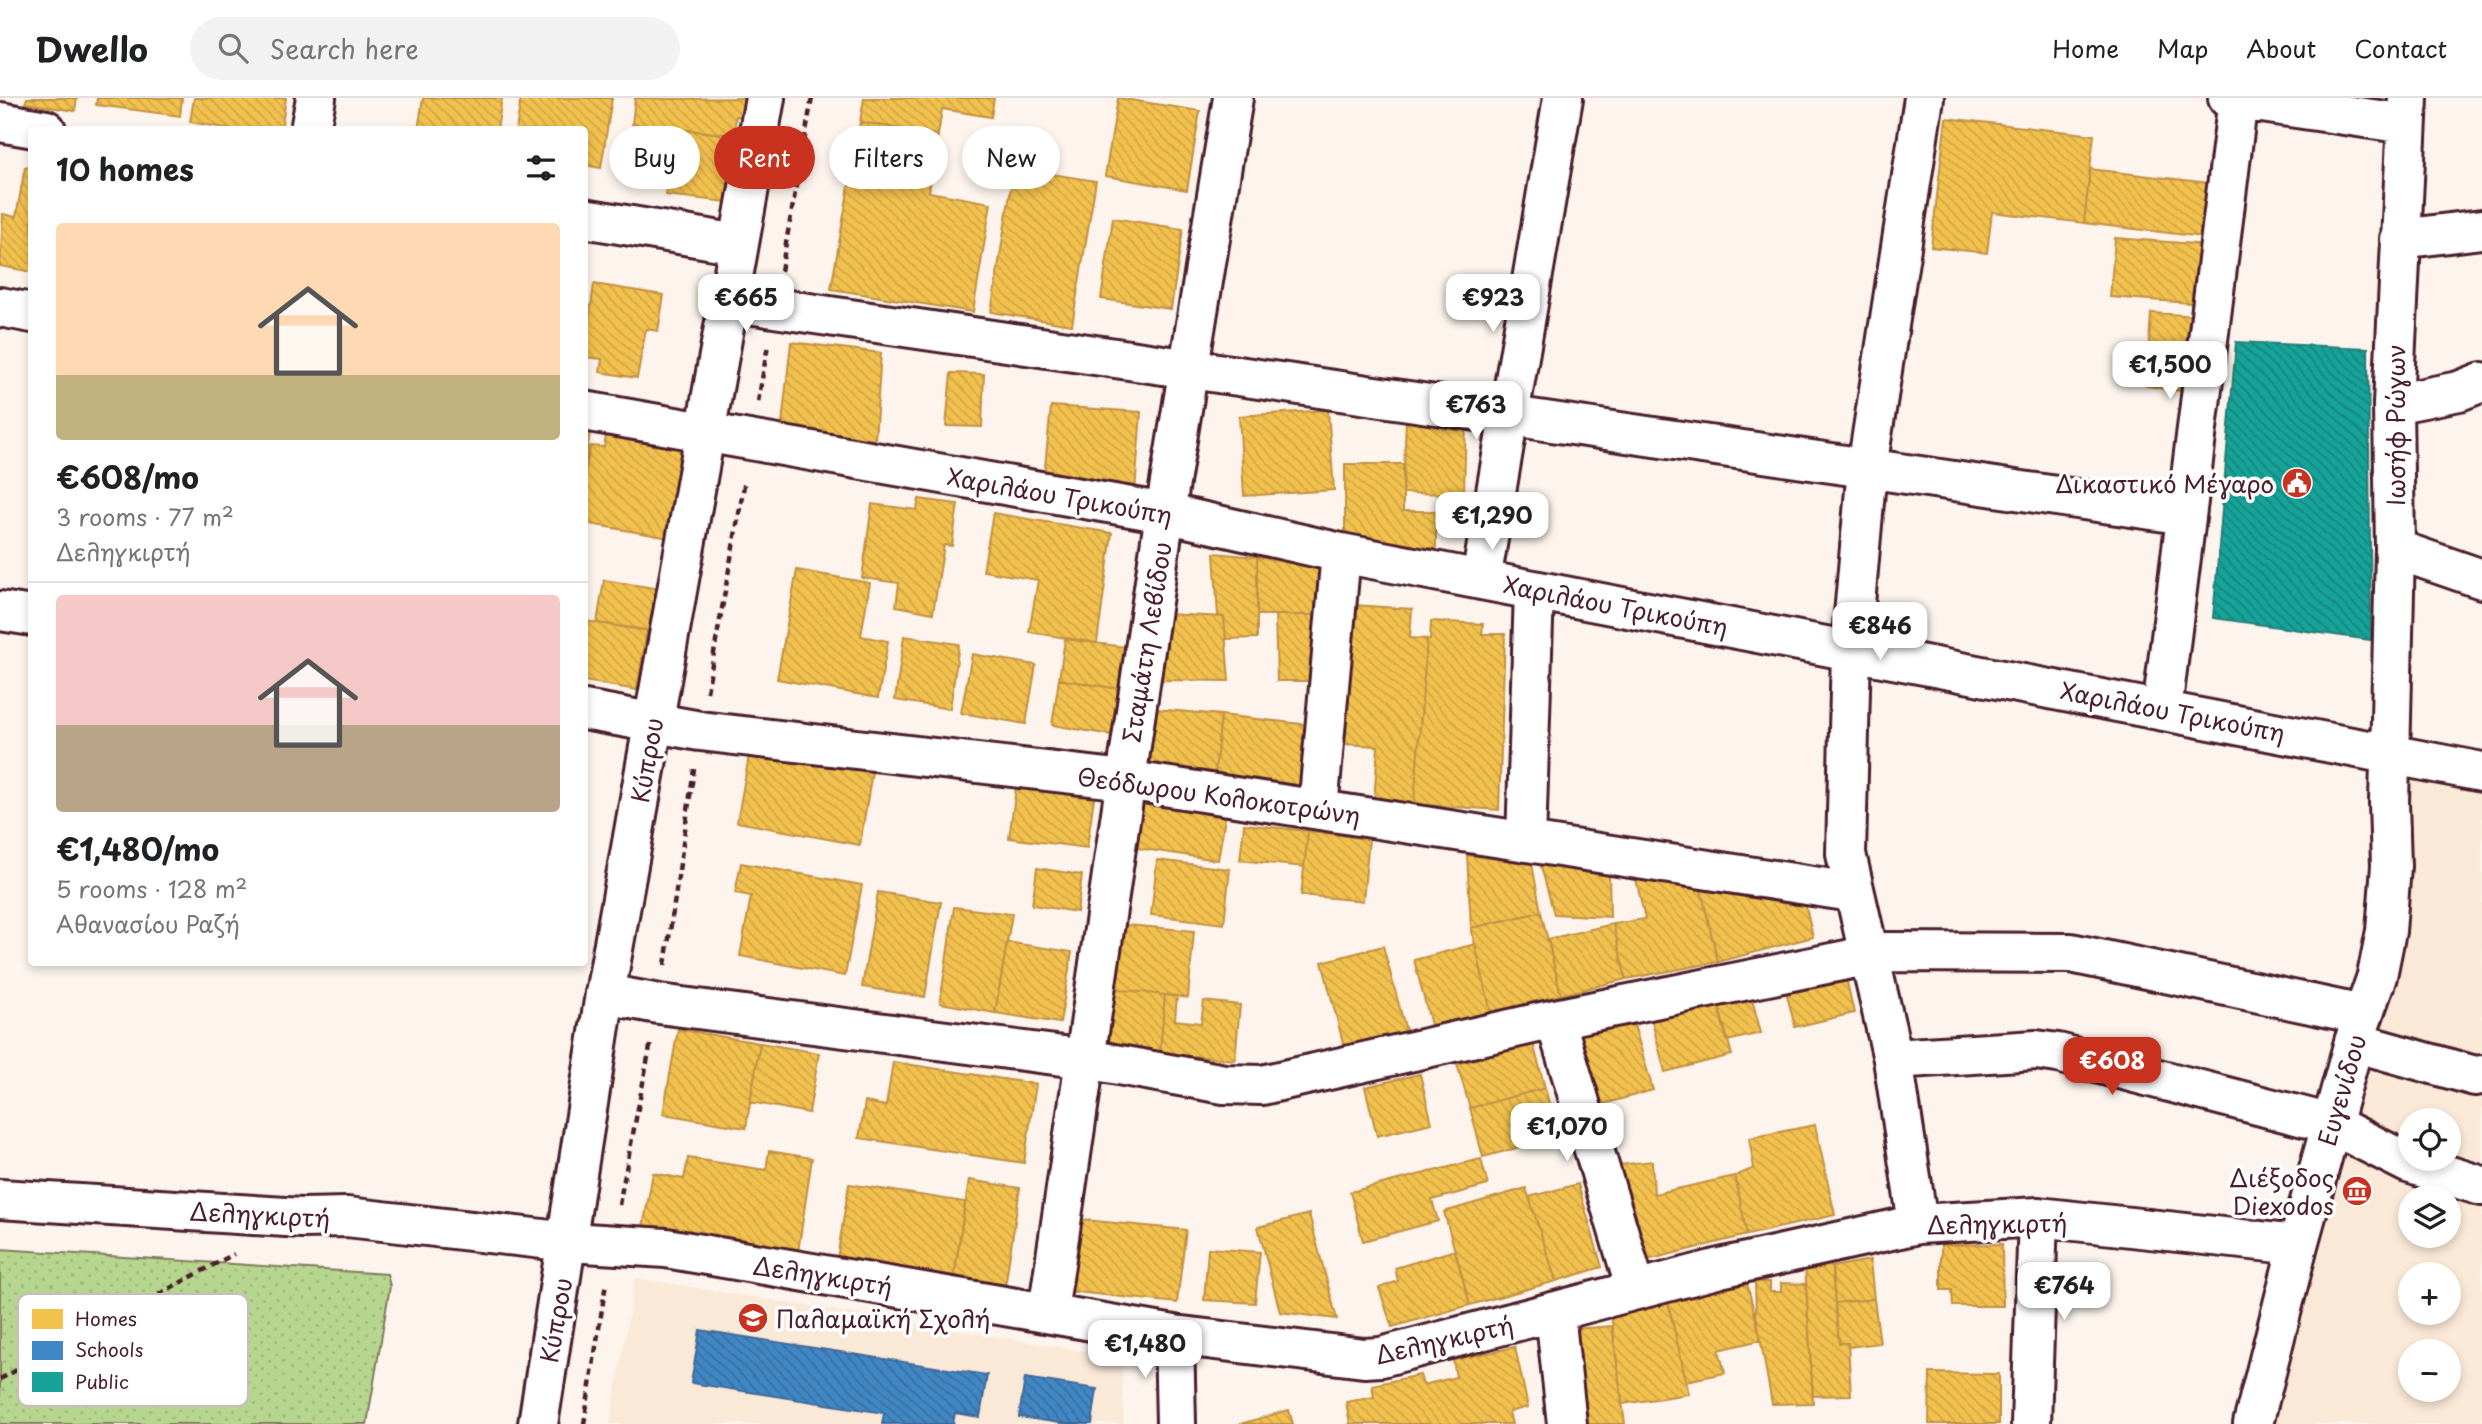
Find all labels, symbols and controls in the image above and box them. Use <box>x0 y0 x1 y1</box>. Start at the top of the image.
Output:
search box <box>190 17 680 80</box>
text: Dwello <box>35 23 148 73</box>
icon: search <box>214 29 252 67</box>
text: Search here <box>270 29 419 68</box>
text: Home <box>2052 30 2119 66</box>
text: Map <box>2157 30 2208 66</box>
text: About <box>2246 30 2316 66</box>
text: Contact <box>2354 30 2447 66</box>
chip: Buy <box>609 126 700 189</box>
chip: Rent <box>714 126 815 189</box>
chip: Filters <box>829 126 948 189</box>
chip: New <box>962 126 1060 189</box>
text: 10 homes <box>56 146 194 191</box>
icon: filters <box>522 149 560 187</box>
icon: home <box>245 268 371 394</box>
pin: €665 <box>705 274 787 334</box>
pin: €923 <box>1452 274 1534 334</box>
text: €665 <box>714 279 778 314</box>
text: €923 <box>1462 279 1524 314</box>
pin: €1,500 <box>2113 342 2227 401</box>
street label: Ιωσήφ Ρώγων <box>2377 344 2413 506</box>
text: €1,500 <box>2128 346 2212 381</box>
pin: €763 <box>1435 382 1517 441</box>
text: €763 <box>1446 386 1506 421</box>
text: €608/mo <box>56 454 199 499</box>
street label: Χαριλάου Τρικούπη <box>945 457 1175 533</box>
place label: Δικαστικό Μέγαρο <box>2055 465 2274 501</box>
public building icon: Δικαστικό Μέγαρο <box>2280 466 2314 500</box>
pin: €1,290 <box>1435 492 1549 552</box>
text: €1,290 <box>1452 497 1532 532</box>
text: 3 rooms · 77 m² <box>56 499 234 534</box>
text: Δεληγκιρτή <box>56 534 191 569</box>
street label: Σταμάτη Λεβίδου <box>1112 539 1180 745</box>
street label: Χαριλάου Τρικούπη <box>1501 566 1731 644</box>
pin: €846 <box>1839 602 1921 662</box>
text: €846 <box>1848 607 1912 642</box>
icon: home <box>245 640 371 766</box>
street label: Χαριλάου Τρικούπη <box>2058 672 2288 750</box>
street label: Κύπρου <box>621 715 671 805</box>
street label: Θεόδωρου Κολοκοτρώνη <box>1075 757 1363 833</box>
text: €1,480/mo <box>56 826 219 871</box>
text: 5 rooms · 128 m² <box>56 871 247 906</box>
text: Αθανασίου Ραζή <box>56 906 240 941</box>
street label: Ευγενίδου <box>2308 1030 2374 1150</box>
pin: €608 <box>2071 1038 2153 1097</box>
text: €608 <box>2079 1042 2145 1077</box>
pin: €1,070 <box>1510 1104 1624 1163</box>
text: €1,070 <box>1527 1108 1607 1143</box>
map controls <box>2398 1108 2461 1402</box>
button: locate <box>2398 1108 2461 1171</box>
place label: Διέξοδος Diexodos <box>2229 1159 2334 1223</box>
museum icon: Διέξοδος Diexodos <box>2340 1174 2374 1208</box>
button: layers <box>2398 1185 2461 1248</box>
street label: Δεληγκιρτή <box>189 1192 331 1236</box>
street label: Δεληγκιρτή <box>1926 1204 2068 1242</box>
street label: Δεληγκιρτή <box>751 1246 895 1304</box>
pin: €764 <box>2023 1262 2105 1322</box>
button: + <box>2398 1262 2461 1325</box>
text: €764 <box>2033 1267 2095 1302</box>
street label: Κύπρου <box>530 1275 580 1365</box>
legend <box>18 1294 248 1406</box>
place label: Παλαμαϊκή Σχολή <box>776 1300 991 1336</box>
school or university icon: Παλαμαϊκή Σχολή <box>736 1301 770 1335</box>
text: Homes <box>75 1304 137 1332</box>
street label: Δεληγκιρτή <box>1372 1306 1516 1372</box>
pin: €1,480 <box>1088 1320 1202 1380</box>
text: €1,480 <box>1104 1325 1186 1360</box>
text: Schools <box>75 1335 143 1363</box>
button: − <box>2398 1339 2461 1402</box>
text: Public <box>75 1367 129 1395</box>

